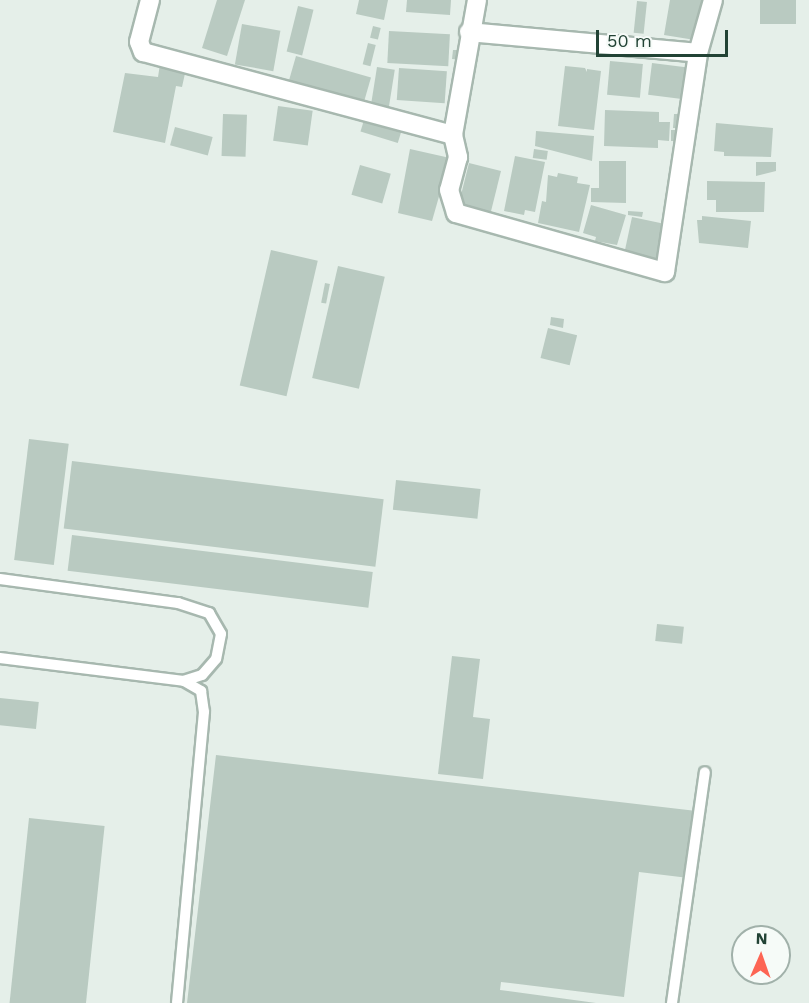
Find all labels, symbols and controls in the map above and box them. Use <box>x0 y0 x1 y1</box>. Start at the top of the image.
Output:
scale bar <box>599 18 731 56</box>
text: 50 m <box>607 30 652 51</box>
north arrow <box>731 925 791 985</box>
text: N <box>755 929 768 948</box>

